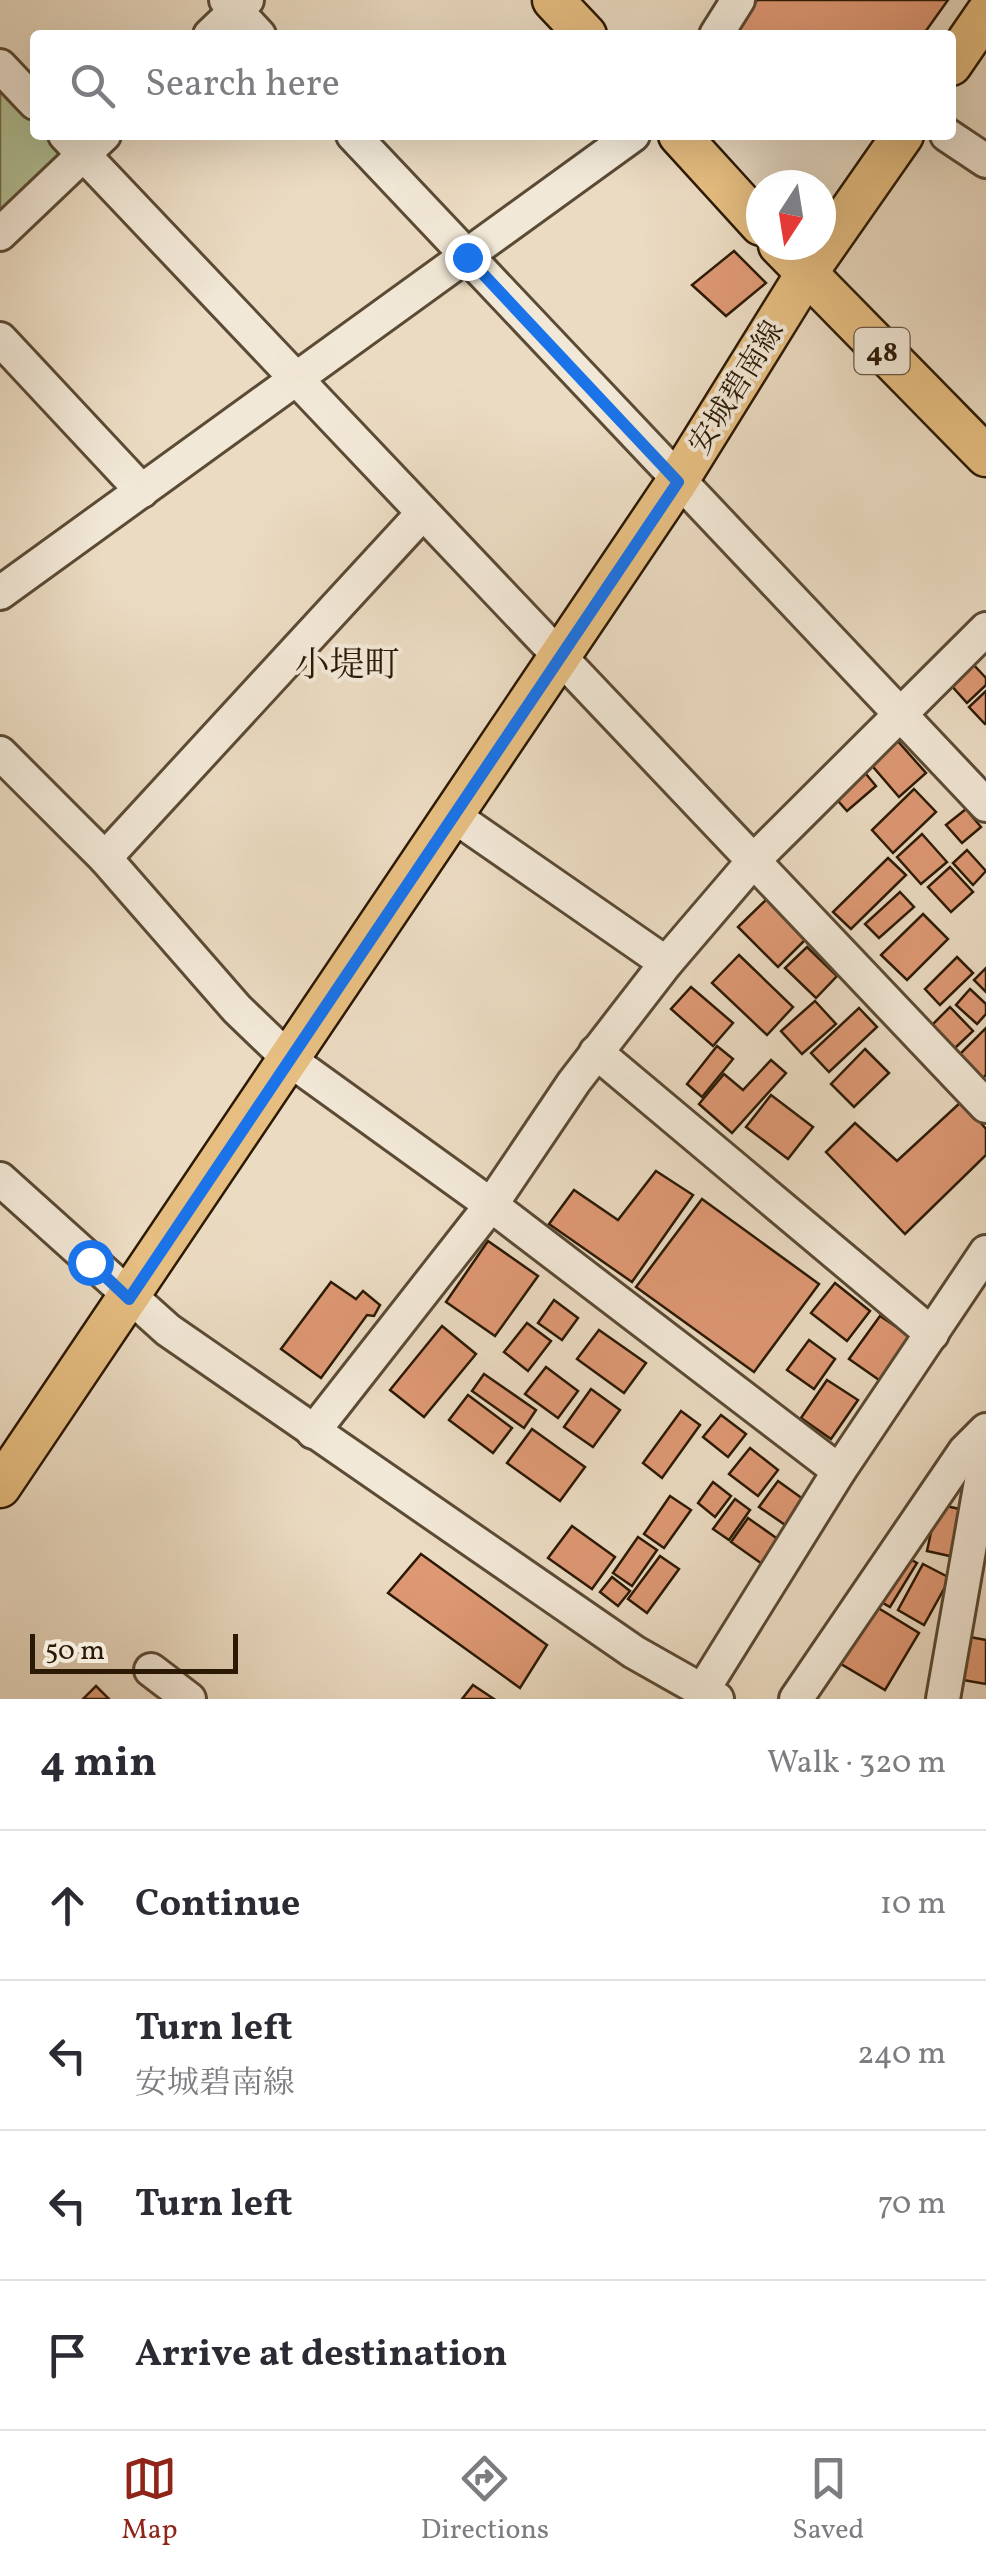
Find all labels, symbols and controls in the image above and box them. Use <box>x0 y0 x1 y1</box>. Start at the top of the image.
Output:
search box <box>30 30 956 140</box>
icon: search <box>65 58 120 113</box>
text: Search here <box>145 59 340 112</box>
north arrow <box>746 170 836 260</box>
route end <box>445 235 491 281</box>
street label: 安城碧南線 <box>680 313 795 463</box>
road number: 48 <box>854 328 910 374</box>
district label: 小堤町 <box>294 643 400 691</box>
route start <box>68 1240 114 1286</box>
scale bar <box>30 1629 238 1673</box>
text: 50 m <box>45 1632 105 1671</box>
text: 4 min <box>40 1735 157 1794</box>
text: Walk · 320 m <box>767 1742 946 1786</box>
icon: ahead <box>40 1878 95 1933</box>
text: Continue <box>135 1879 300 1932</box>
text: 10 m <box>880 1883 946 1927</box>
text: Turn left <box>135 2003 292 2056</box>
icon: left <box>40 2028 95 2083</box>
text: 240 m <box>857 2033 946 2077</box>
text: 安城碧南線 <box>135 2063 295 2107</box>
icon: left <box>40 2178 95 2233</box>
text: Turn left <box>135 2179 292 2232</box>
text: 70 m <box>878 2183 946 2227</box>
icon: arrive <box>40 2328 95 2383</box>
text: Arrive at destination <box>135 2329 508 2382</box>
tab: Map <box>122 2451 178 2550</box>
tab: Directions <box>421 2451 549 2550</box>
tab: Saved <box>792 2451 864 2550</box>

